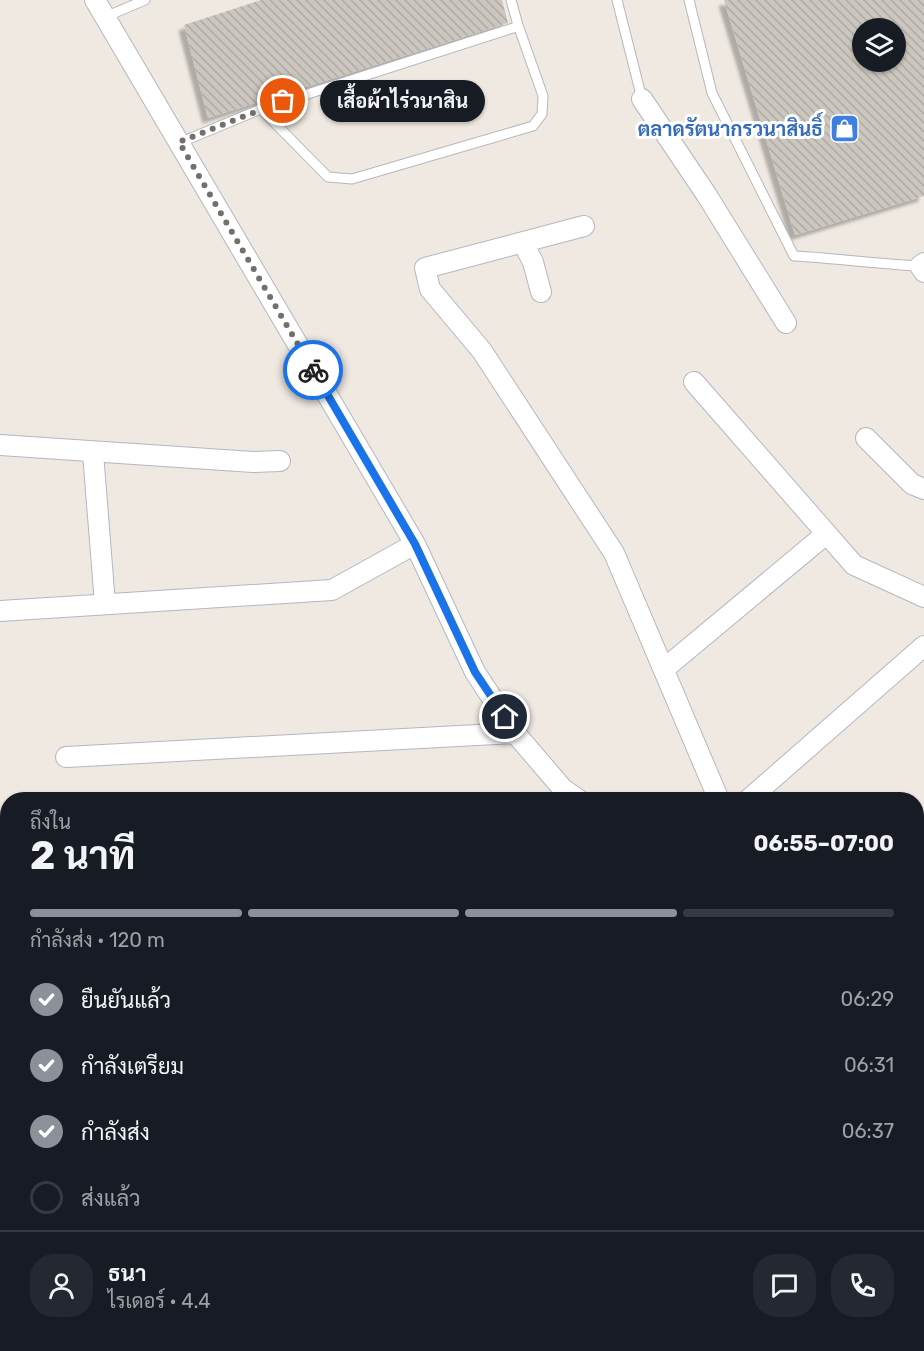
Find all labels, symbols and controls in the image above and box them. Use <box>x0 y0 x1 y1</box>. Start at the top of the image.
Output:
map controls <box>852 18 906 72</box>
button: layers <box>852 18 906 72</box>
pin <box>257 75 308 126</box>
callout: เสื้อผ้าไร่วนาสิน <box>319 80 484 122</box>
icon: bag <box>266 84 299 117</box>
text: เสื้อผ้าไร่วนาสิน <box>337 89 468 113</box>
place label: ตลาดรัตนากรวนาสินธิ์ <box>638 112 823 141</box>
shop icon: ตลาดรัตนากรวนาสินธิ์ <box>828 113 860 145</box>
courier <box>283 340 343 400</box>
icon: bike <box>297 354 330 387</box>
pin <box>479 691 530 742</box>
icon: home <box>488 700 521 733</box>
text: ถึงใน <box>30 810 71 834</box>
text: 06:55–07:00 <box>753 830 894 857</box>
text: 2 นาที <box>30 833 135 879</box>
text: กำลังส่ง · 120 m <box>30 928 165 952</box>
icon: check <box>30 983 63 1016</box>
text: ยืนยันแล้ว <box>81 987 171 1014</box>
text: 06:29 <box>841 987 894 1011</box>
icon: check <box>30 1049 63 1082</box>
text: กำลังเตรียม <box>81 1053 184 1080</box>
text: 06:31 <box>844 1053 894 1077</box>
icon: check <box>30 1115 63 1148</box>
text: กำลังส่ง <box>81 1119 150 1146</box>
text: 06:37 <box>842 1119 894 1143</box>
text: ส่งแล้ว <box>81 1185 141 1212</box>
button: person <box>30 1254 93 1317</box>
button: chat <box>753 1254 816 1317</box>
button: phone <box>831 1254 894 1317</box>
text: ธนา <box>108 1260 146 1287</box>
text: ไรเดอร์ · 4.4 <box>108 1289 211 1313</box>

